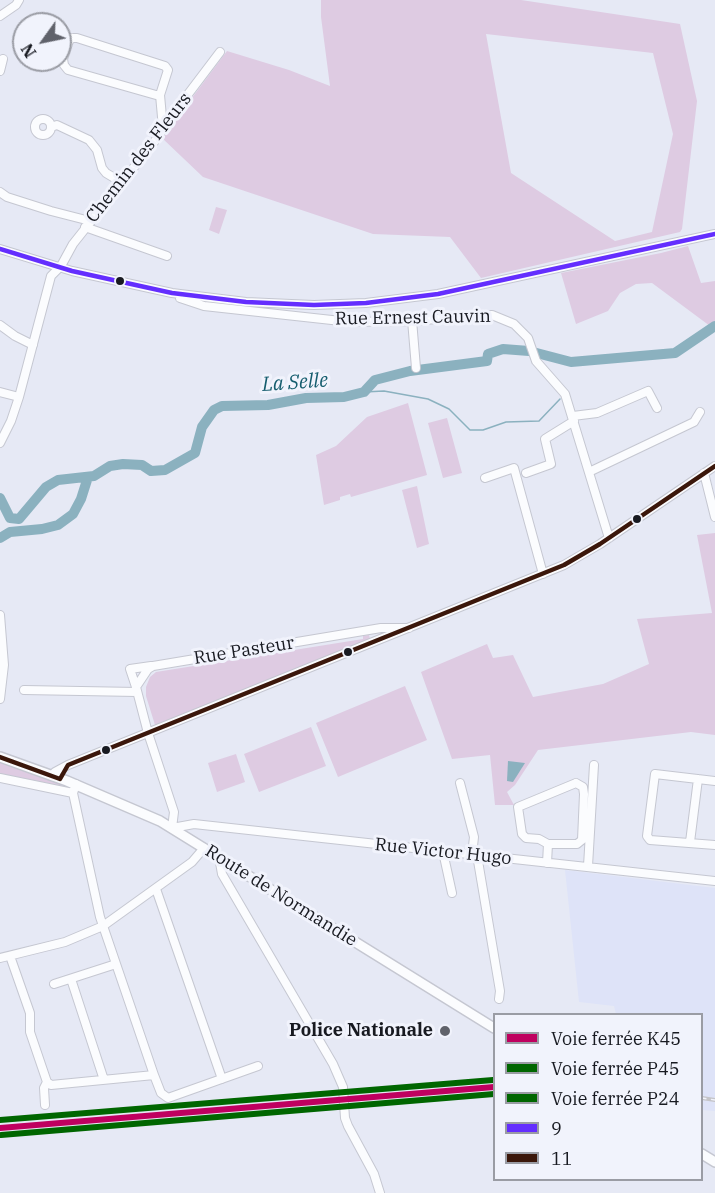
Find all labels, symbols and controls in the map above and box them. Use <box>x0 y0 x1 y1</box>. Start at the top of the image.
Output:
north arrow <box>12 12 72 72</box>
text: N <box>17 40 40 61</box>
street label: Chemin des Fleurs <box>82 89 196 227</box>
unlabelled marker <box>114 275 126 287</box>
street label: Rue Ernest Cauvin <box>335 306 491 330</box>
water label: La Selle <box>261 369 329 397</box>
unlabelled marker <box>631 513 643 525</box>
street label: Rue Pasteur <box>192 632 296 670</box>
unlabelled marker <box>342 646 354 658</box>
unlabelled marker <box>100 744 112 756</box>
street label: Rue Victor Hugo <box>374 834 512 870</box>
street label: Route de Normandie <box>201 841 361 951</box>
legend <box>493 1013 703 1181</box>
place label: Police Nationale <box>289 1020 433 1042</box>
marker: Police Nationale <box>438 1024 452 1038</box>
text: Voie ferrée K45 <box>551 1027 681 1050</box>
text: Voie ferrée P45 <box>551 1057 680 1080</box>
text: Voie ferrée P24 <box>551 1087 680 1110</box>
text: 9 <box>551 1117 562 1140</box>
text: 11 <box>551 1147 573 1170</box>

